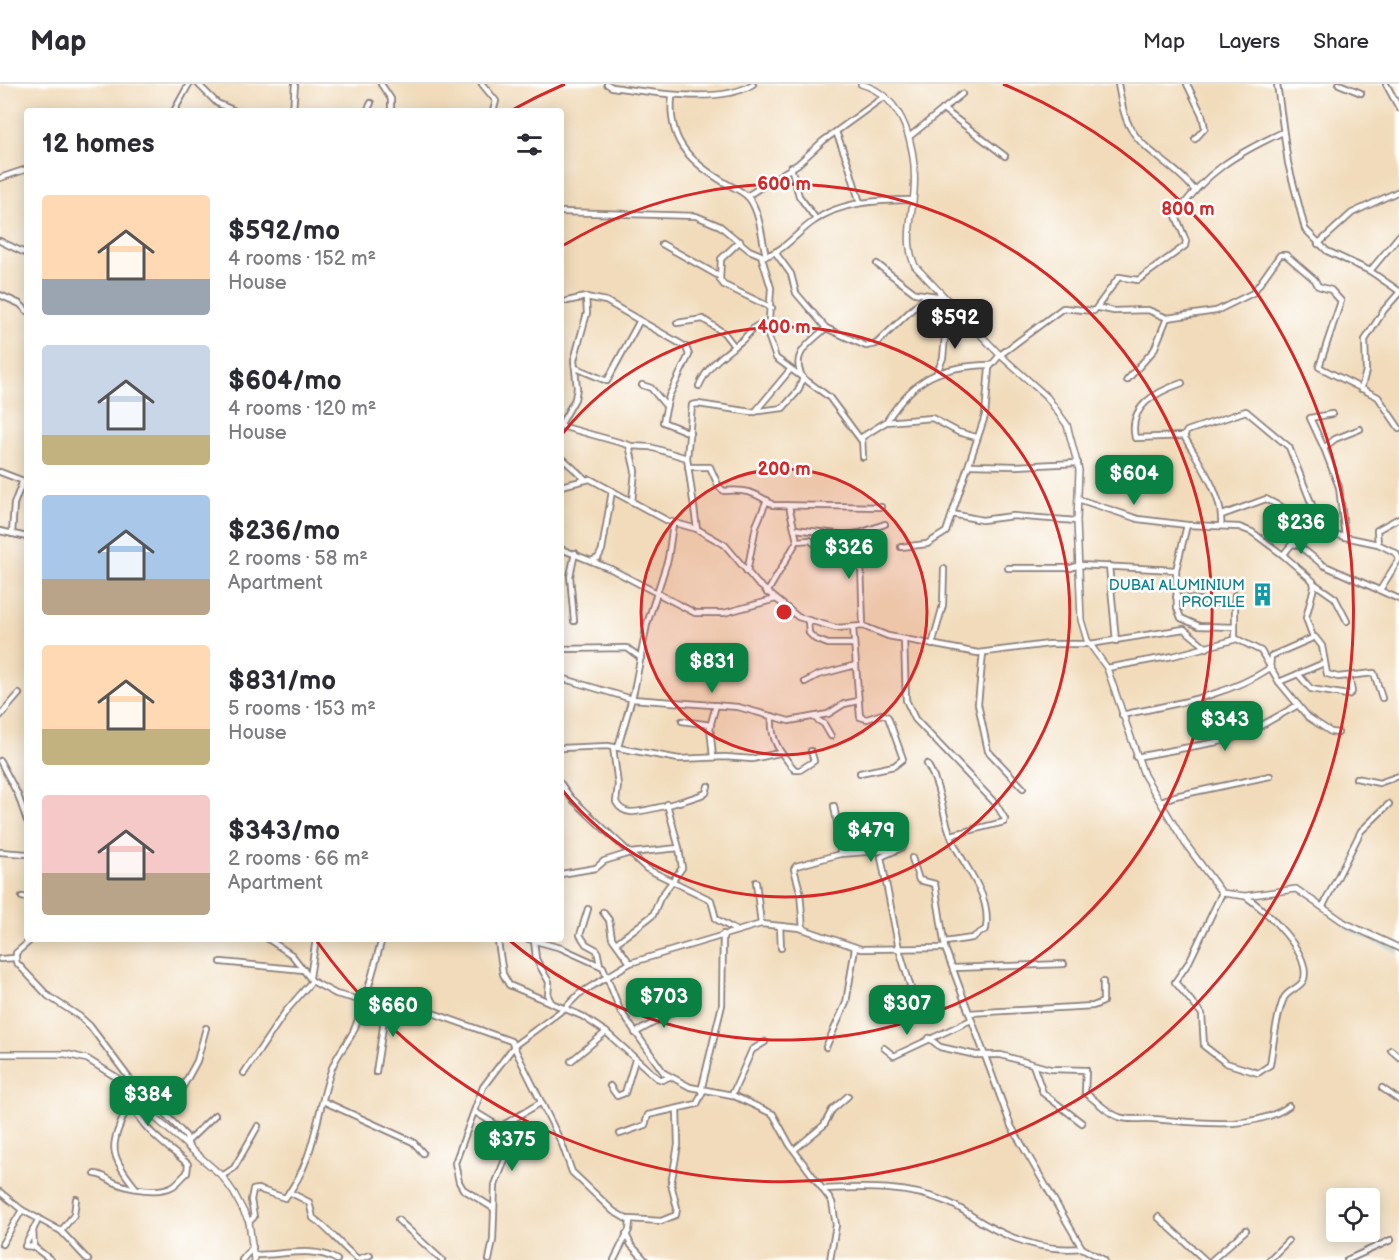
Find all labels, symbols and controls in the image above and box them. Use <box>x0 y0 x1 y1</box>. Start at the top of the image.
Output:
text: Map <box>30 25 86 58</box>
text: Map <box>1143 29 1185 54</box>
text: Layers <box>1218 29 1280 54</box>
text: Share <box>1313 29 1369 54</box>
icon: filters <box>513 128 546 161</box>
text: 12 homes <box>42 129 154 160</box>
text: 600 m <box>757 174 811 195</box>
text: 800 m <box>1161 199 1215 220</box>
text: $592/mo <box>228 216 340 247</box>
icon: home <box>90 219 162 291</box>
text: 4 rooms · 152 m² <box>228 247 376 271</box>
text: House <box>228 271 287 295</box>
pin: $592 <box>919 299 991 350</box>
text: $592 <box>931 306 979 330</box>
text: 400 m <box>757 317 811 338</box>
text: $604/mo <box>228 366 342 397</box>
icon: home <box>90 369 162 441</box>
text: 4 rooms · 120 m² <box>228 397 377 421</box>
text: House <box>228 421 287 445</box>
pin: $604 <box>1098 455 1170 506</box>
text: 200 m <box>757 459 811 480</box>
text: $604 <box>1109 462 1159 486</box>
pin: $236 <box>1265 504 1337 555</box>
text: $236 <box>1277 511 1325 535</box>
text: $236/mo <box>228 516 340 547</box>
icon: home <box>90 519 162 591</box>
pin: $326 <box>813 529 885 580</box>
text: $326 <box>825 536 873 560</box>
text: 2 rooms · 58 m² <box>228 547 368 571</box>
text: Apartment <box>228 571 323 595</box>
place label: DUBAI ALUMINIUM PROFILE <box>1109 576 1245 612</box>
building icon: DUBAI ALUMINIUM PROFILE <box>1250 581 1276 607</box>
centre of rings <box>774 602 794 622</box>
pin: $831 <box>676 643 748 694</box>
text: $831 <box>689 650 735 674</box>
text: $831/mo <box>228 666 336 697</box>
icon: home <box>90 669 162 741</box>
text: 5 rooms · 153 m² <box>228 697 376 721</box>
pin: $343 <box>1189 701 1261 752</box>
text: $343 <box>1201 708 1249 732</box>
text: House <box>228 721 287 745</box>
pin: $479 <box>835 812 907 863</box>
text: $343/mo <box>228 816 340 847</box>
icon: home <box>90 819 162 891</box>
text: $479 <box>847 819 895 843</box>
text: 2 rooms · 66 m² <box>228 847 369 871</box>
text: Apartment <box>228 871 323 895</box>
pin: $703 <box>628 978 700 1029</box>
text: $703 <box>640 985 688 1009</box>
pin: $307 <box>871 985 943 1036</box>
pin: $660 <box>357 987 429 1038</box>
text: $307 <box>883 992 931 1016</box>
text: $660 <box>368 994 418 1018</box>
pin: $384 <box>112 1076 184 1127</box>
text: $384 <box>124 1083 172 1107</box>
pin: $375 <box>476 1121 548 1172</box>
text: $375 <box>488 1128 536 1152</box>
map controls <box>1326 1188 1380 1242</box>
button: locate <box>1326 1188 1380 1242</box>

